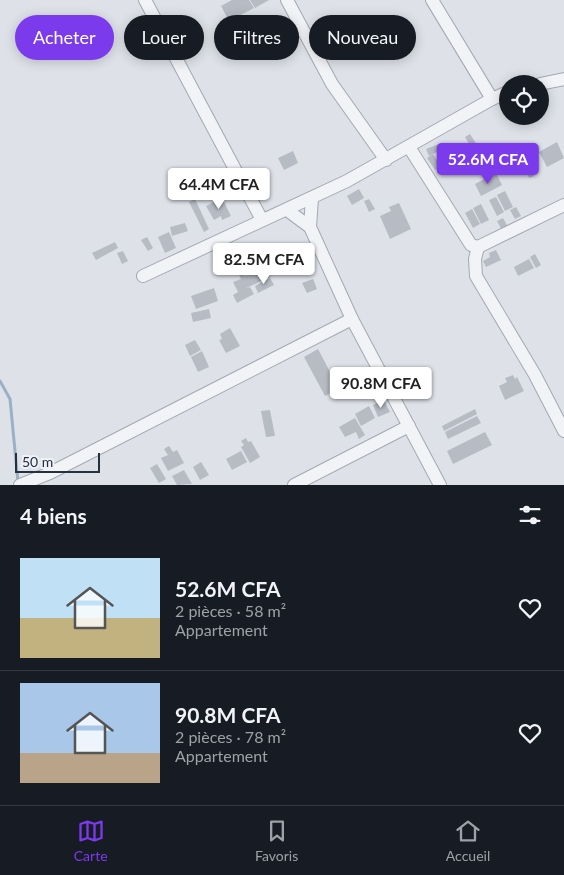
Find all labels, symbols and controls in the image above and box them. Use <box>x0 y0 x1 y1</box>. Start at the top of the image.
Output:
chip: Acheter <box>15 15 114 60</box>
chip: Louer <box>124 15 204 60</box>
chip: Filtres <box>214 15 299 60</box>
chip: Nouveau <box>309 15 416 60</box>
map controls <box>499 75 549 125</box>
button: locate <box>499 75 549 125</box>
pin: 52.6M CFA <box>431 142 545 185</box>
text: 52.6M CFA <box>448 149 528 168</box>
pin: 64.4M CFA <box>162 168 276 210</box>
text: 64.4M CFA <box>179 174 259 193</box>
pin: 82.5M CFA <box>207 242 321 285</box>
text: 82.5M CFA <box>224 249 304 268</box>
pin: 90.8M CFA <box>324 366 438 409</box>
text: 90.8M CFA <box>341 373 421 392</box>
scale bar <box>15 450 100 473</box>
text: 50 m <box>22 453 53 470</box>
icon: filters <box>516 501 544 529</box>
text: 4 biens <box>20 503 87 528</box>
text: 52.6M CFA <box>175 576 281 601</box>
icon: home <box>60 578 120 638</box>
icon: heart <box>516 594 544 622</box>
text: 2 pièces · 58 m² <box>175 601 286 620</box>
text: Appartement <box>175 620 268 639</box>
text: 90.8M CFA <box>175 702 281 727</box>
icon: home <box>60 703 120 763</box>
icon: heart <box>516 719 544 747</box>
text: 2 pièces · 78 m² <box>175 727 286 746</box>
text: Appartement <box>175 746 268 765</box>
tab: Carte <box>74 817 108 864</box>
tab: Favoris <box>255 817 298 864</box>
tab: Accueil <box>446 817 490 864</box>

